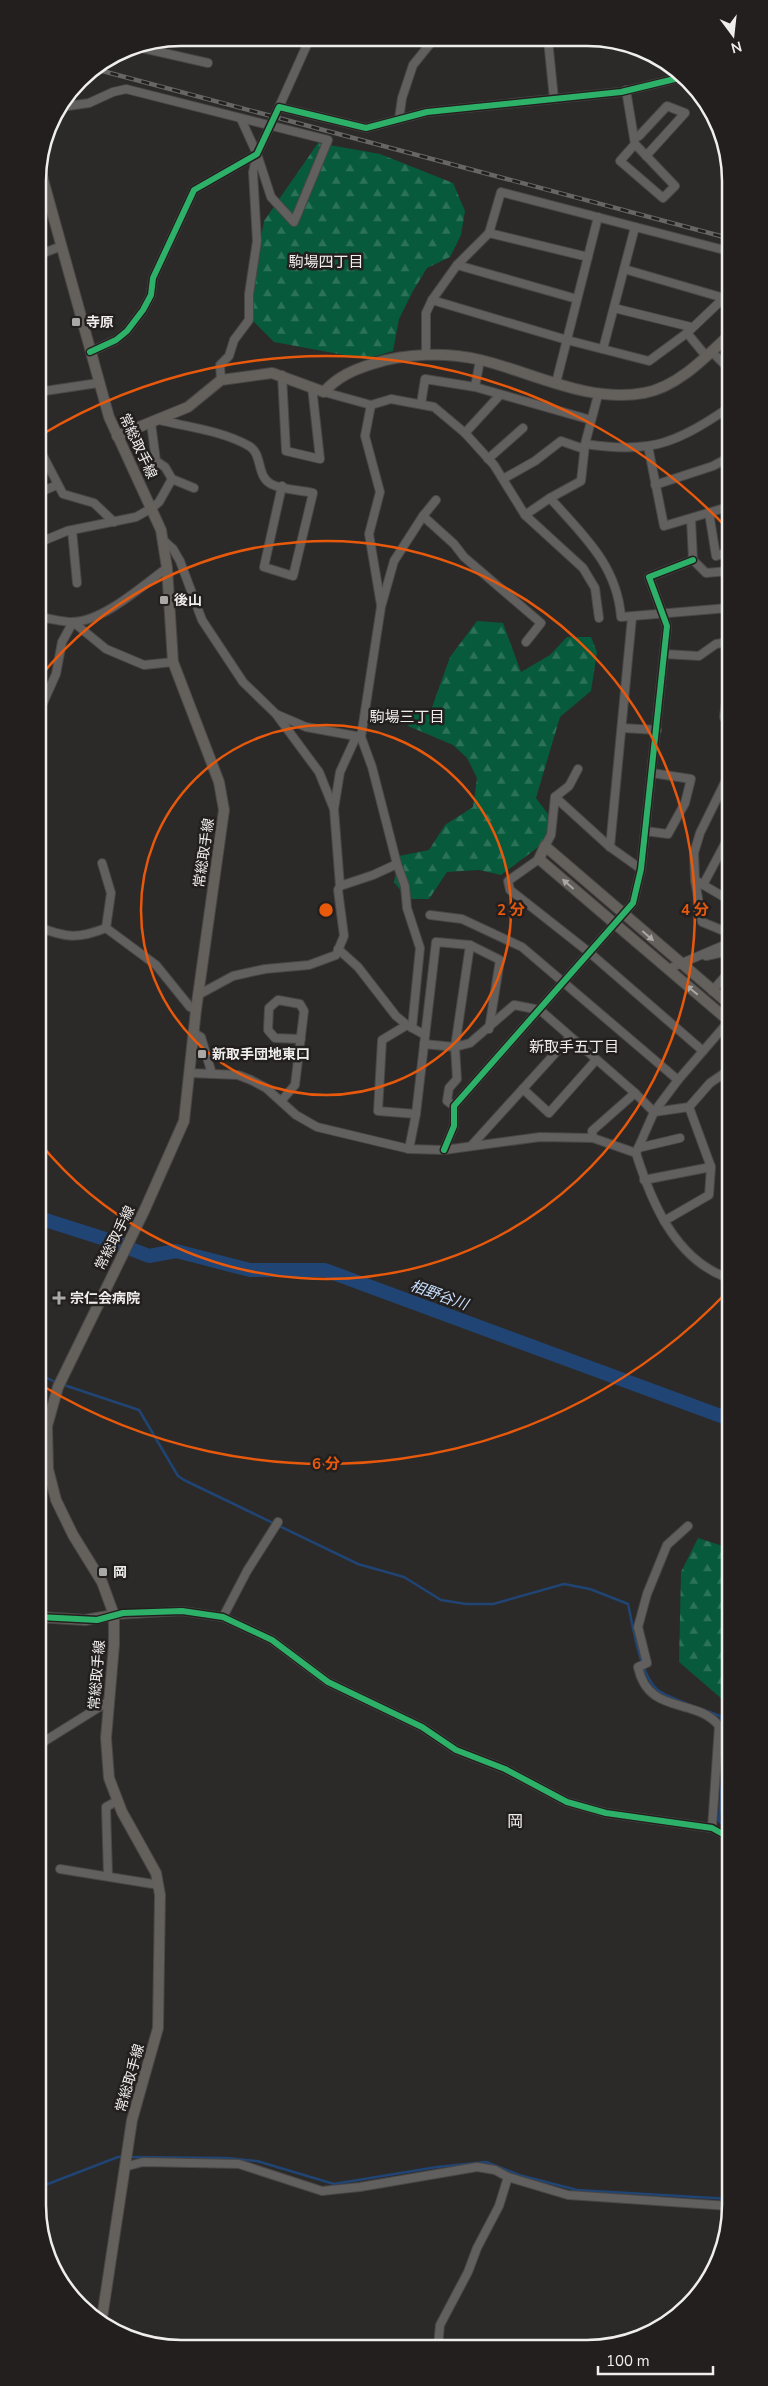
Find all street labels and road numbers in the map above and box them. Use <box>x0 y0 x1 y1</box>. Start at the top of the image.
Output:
street label: 常総取手線 <box>115 410 161 482</box>
street label: 常総取手線 <box>190 817 218 889</box>
street label: 常総取手線 <box>91 1203 139 1273</box>
street label: 常総取手線 <box>84 1639 110 1711</box>
street label: 常総取手線 <box>111 2042 149 2114</box>

